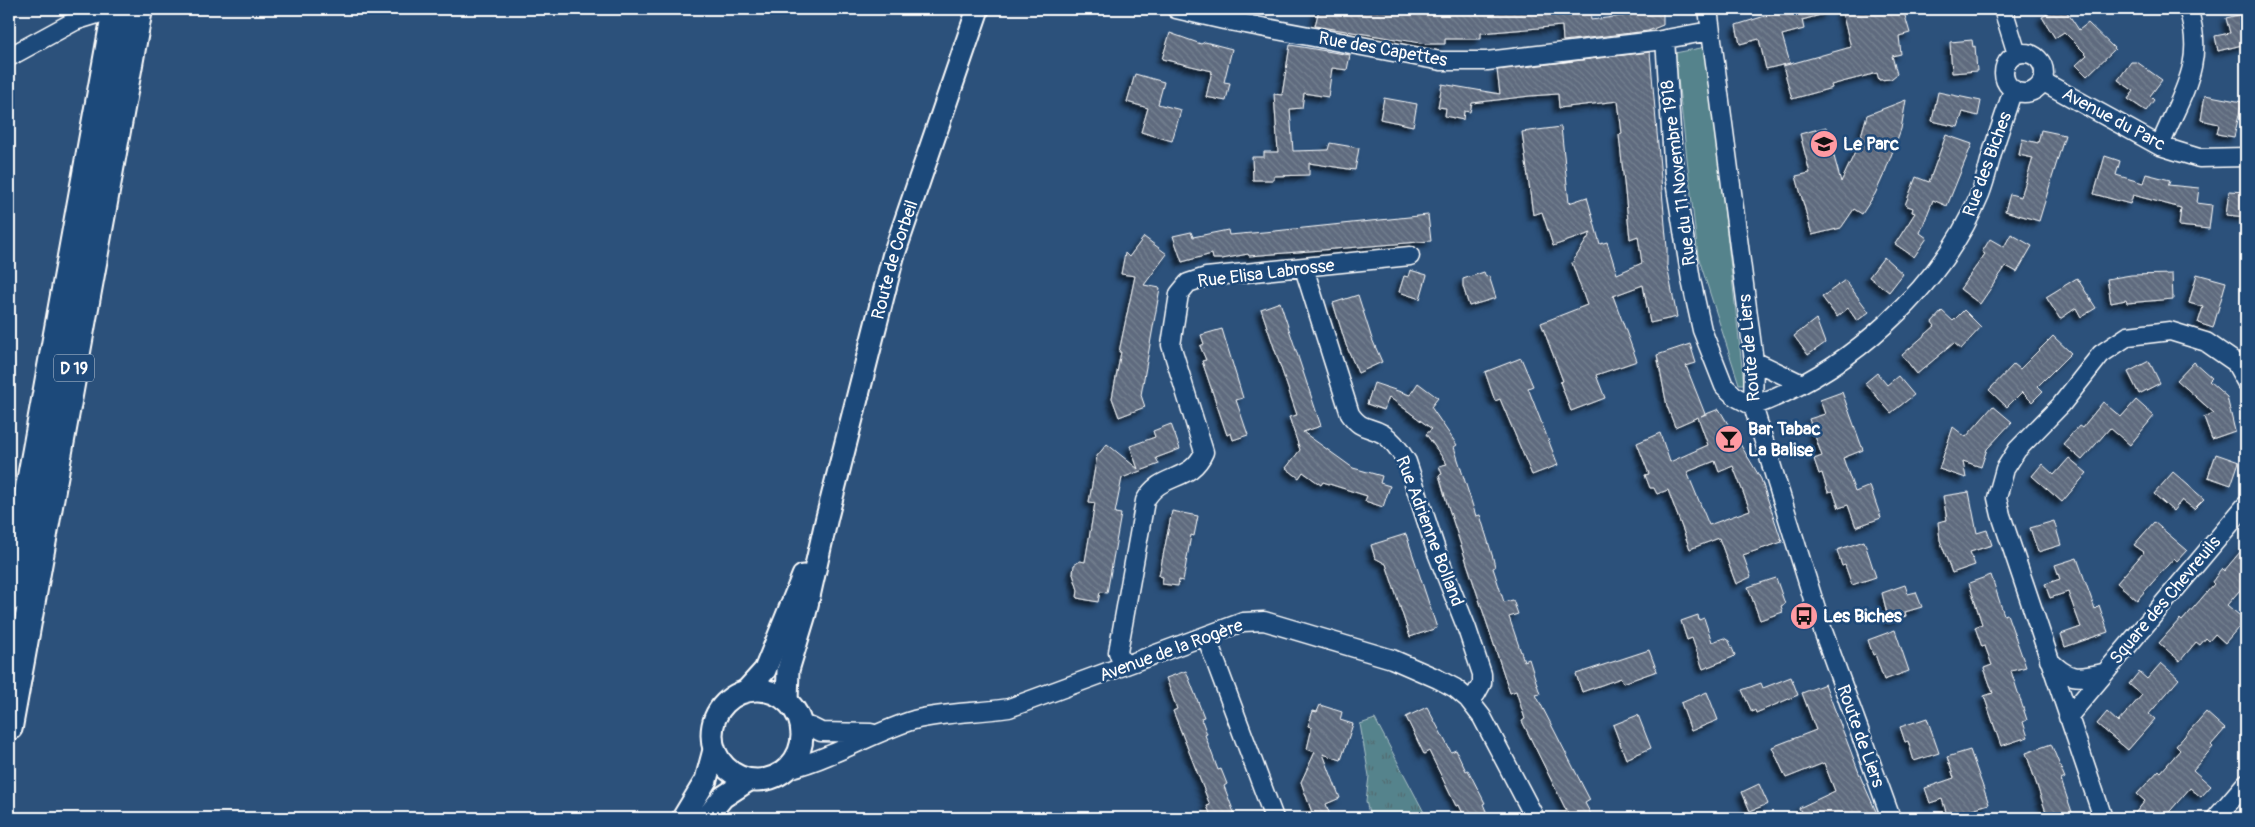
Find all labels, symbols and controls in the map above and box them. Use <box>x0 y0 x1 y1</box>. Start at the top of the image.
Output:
street label: Rue des Capettes <box>1317 27 1449 72</box>
street label: Rue du 11 Novembre 1918 <box>1656 79 1701 267</box>
street label: Avenue du Parc <box>2058 82 2170 156</box>
street label: Rue des Biches <box>1958 109 2017 220</box>
school or university icon: Le Parc <box>1809 129 1839 159</box>
place label: Le Parc <box>1843 133 1899 156</box>
street label: Route de Corbeil <box>867 197 924 322</box>
street label: Rue Elisa Labrosse <box>1196 254 1336 293</box>
street label: Route de Liers <box>1733 293 1766 403</box>
road number: D 19 <box>54 354 94 382</box>
place label: Bar Tabac La Balise <box>1748 418 1821 462</box>
bar icon: Bar Tabac La Balise <box>1714 424 1744 454</box>
street label: Rue Adrienne Bolland <box>1390 453 1469 610</box>
street label: Square des Chevreuils <box>2105 531 2226 669</box>
bus stop icon: Les Biches <box>1789 601 1819 631</box>
place label: Les Biches <box>1823 605 1903 628</box>
street label: Avenue de la Rogère <box>1096 614 1246 687</box>
street label: Route de Liers <box>1831 682 1890 791</box>

